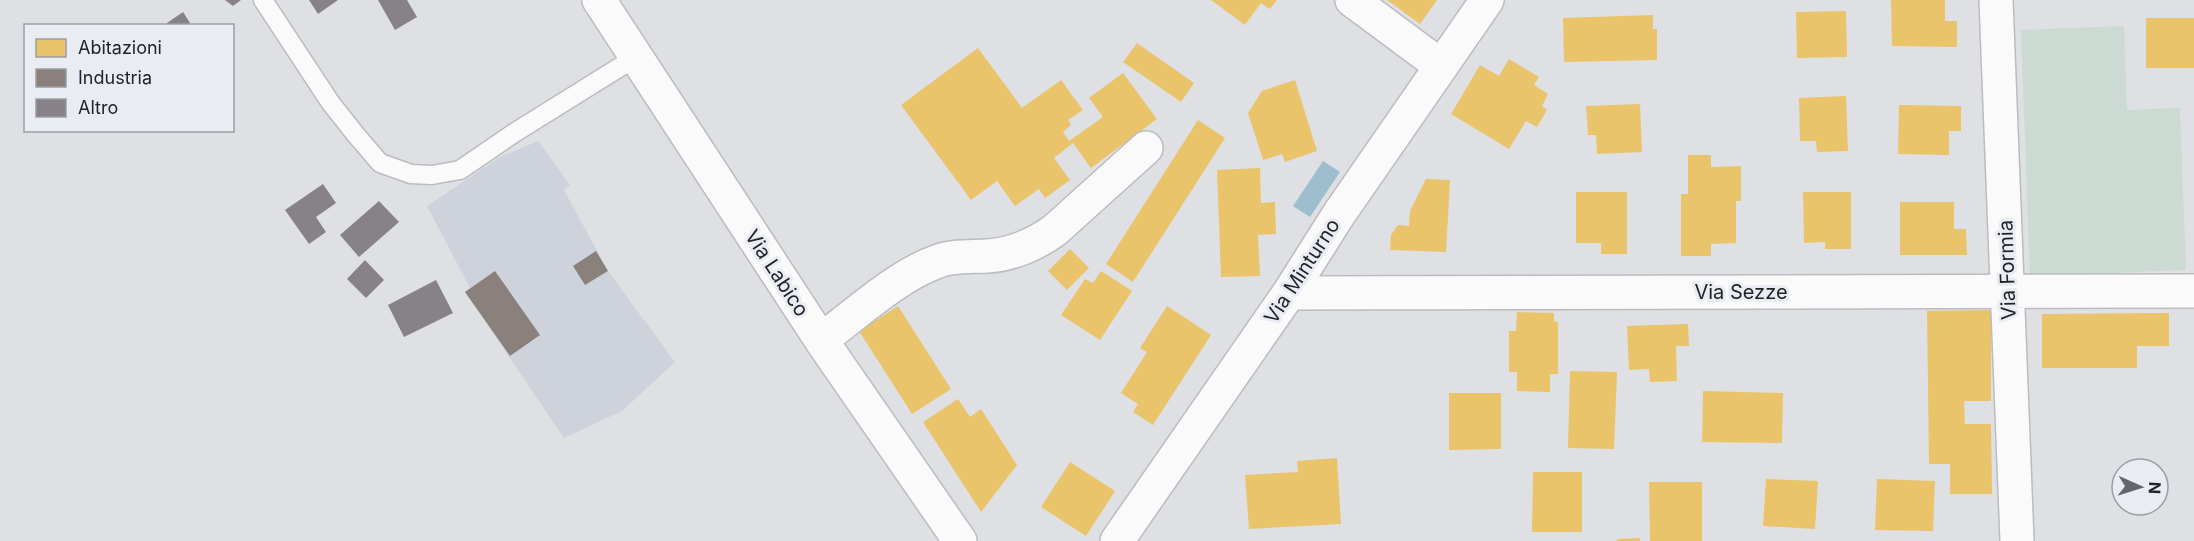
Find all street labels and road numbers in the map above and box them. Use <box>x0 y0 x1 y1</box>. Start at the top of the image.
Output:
street label: Via Minturno <box>1259 214 1345 328</box>
street label: Via Formia <box>1993 220 2021 320</box>
street label: Via Labico <box>740 225 814 321</box>
street label: Via Sezze <box>1694 280 1788 304</box>

